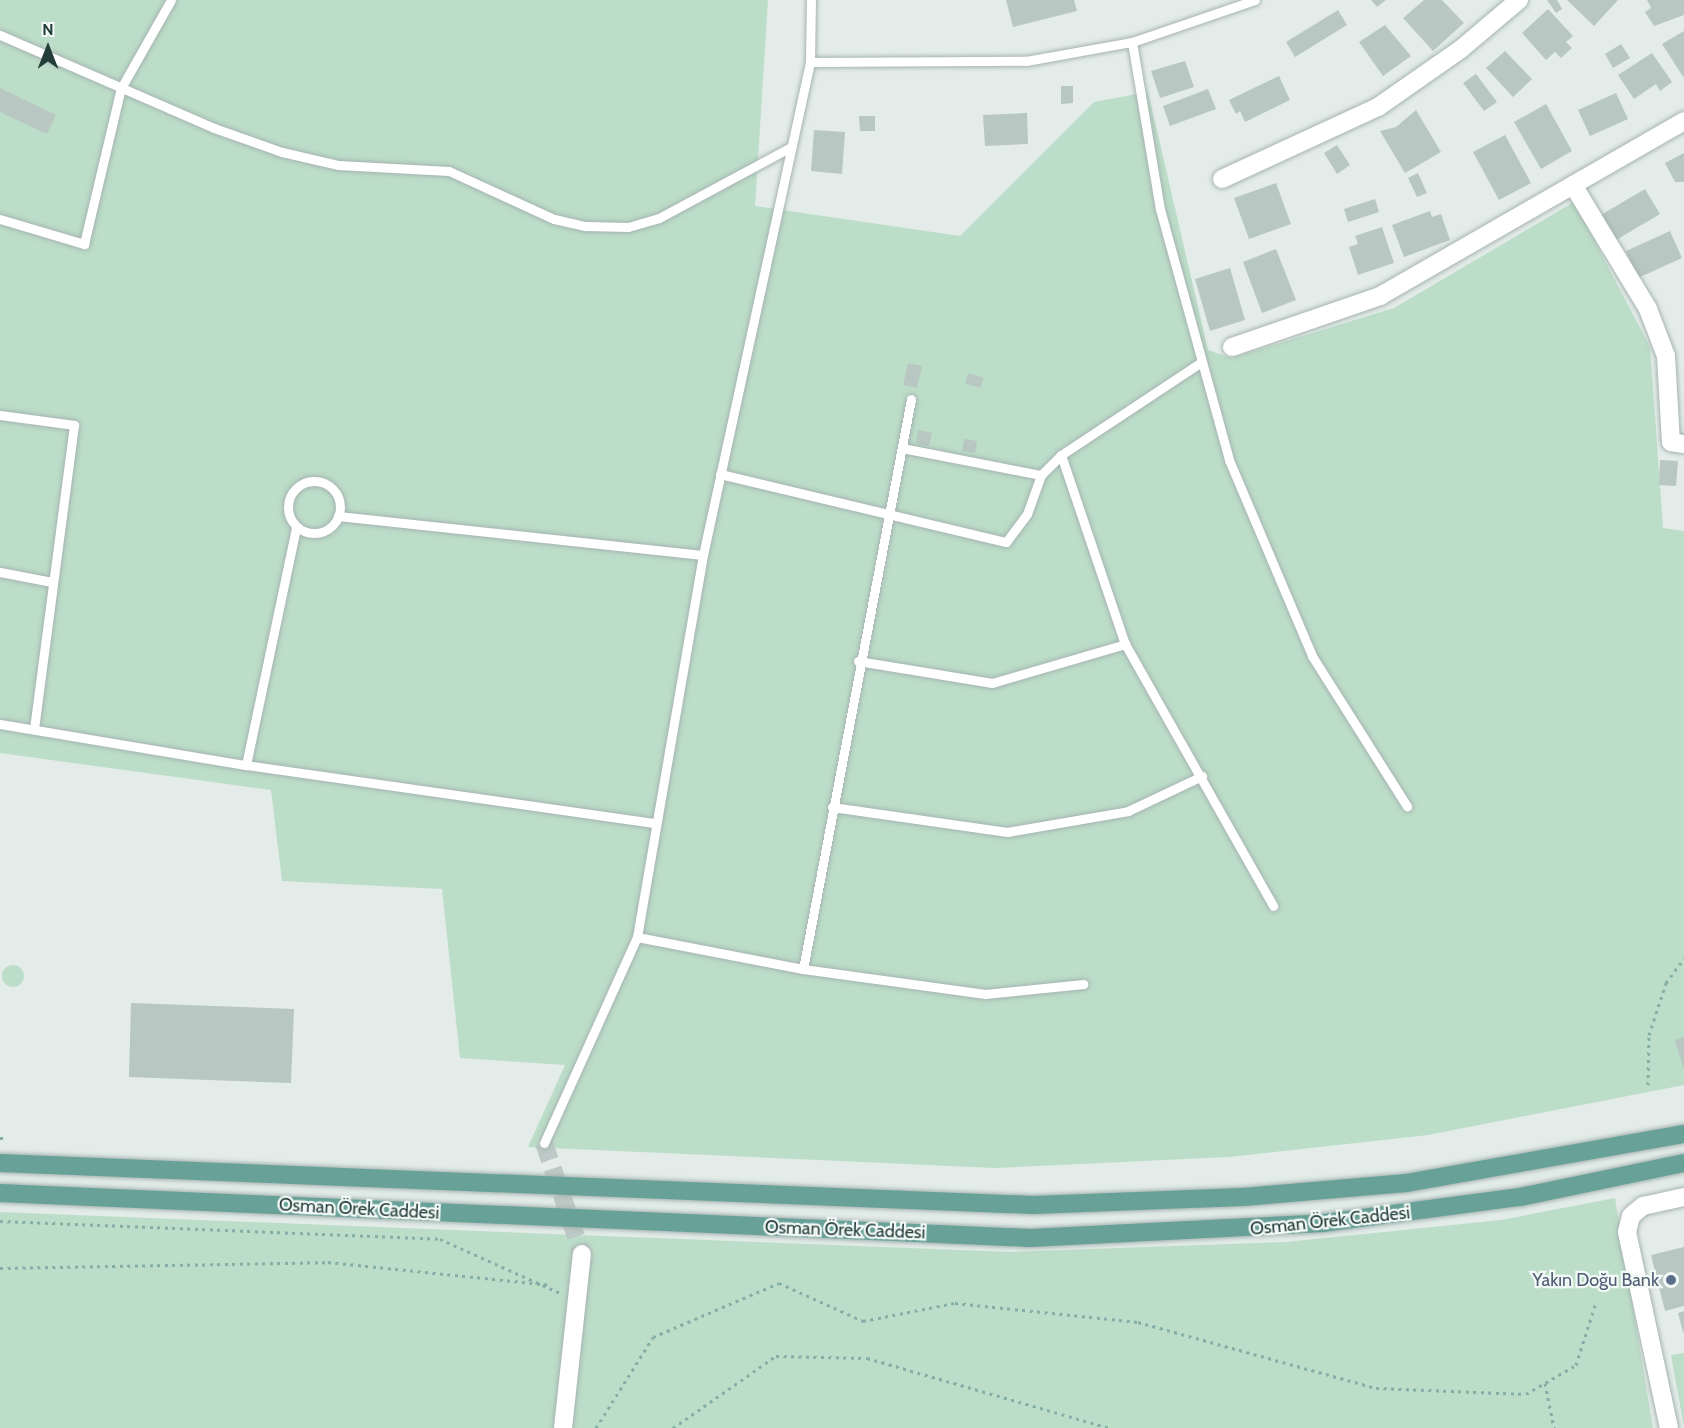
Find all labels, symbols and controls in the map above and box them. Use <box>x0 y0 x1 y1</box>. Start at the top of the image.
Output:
north arrow <box>18 18 78 78</box>
text: N <box>42 20 54 39</box>
street label: Osman Örek Caddesi <box>278 1194 440 1224</box>
street label: Osman Örek Caddesi <box>1249 1202 1411 1240</box>
street label: Osman Örek Caddesi <box>764 1216 926 1244</box>
place label: Yakın Doğu Bank <box>1533 1269 1659 1291</box>
marker: Yakın Doğu Bank <box>1664 1273 1678 1287</box>

